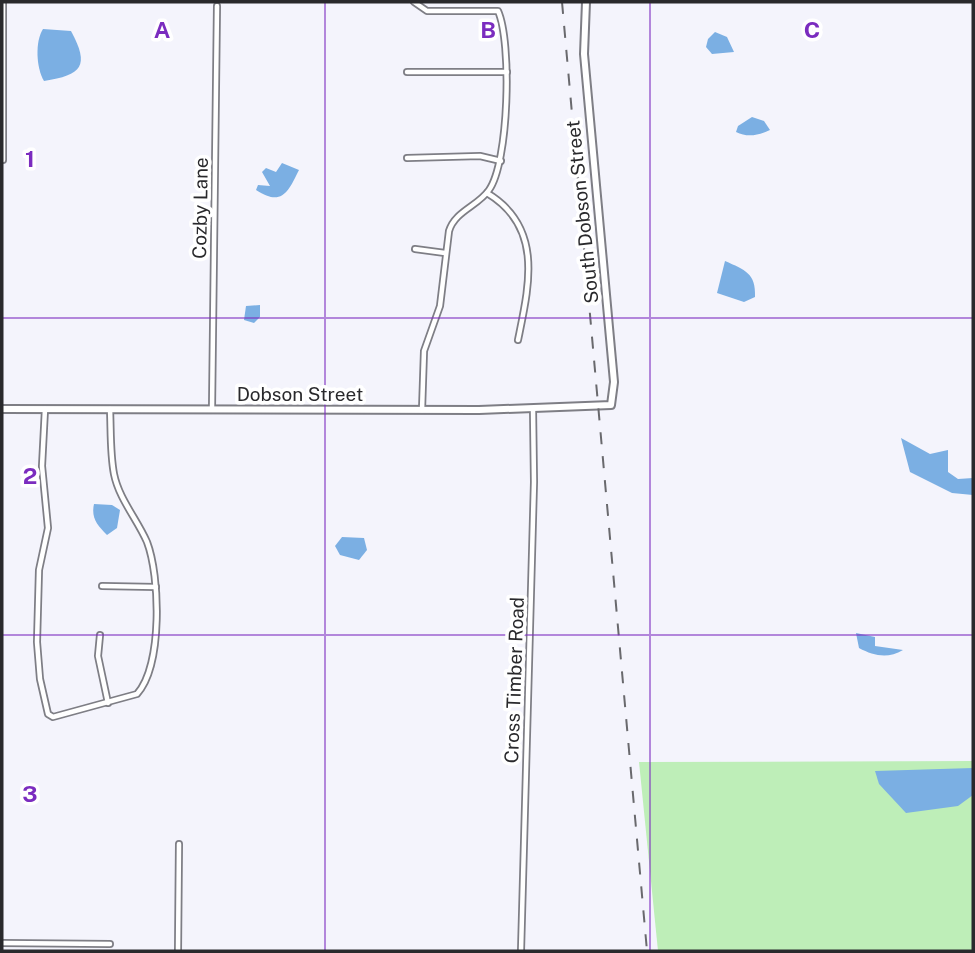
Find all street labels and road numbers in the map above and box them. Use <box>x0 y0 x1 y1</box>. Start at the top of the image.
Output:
street label: South Dobson Street <box>561 119 603 305</box>
street label: Cozby Lane <box>188 157 212 259</box>
street label: Dobson Street <box>237 383 363 405</box>
street label: Cross Timber Road <box>500 596 528 764</box>

